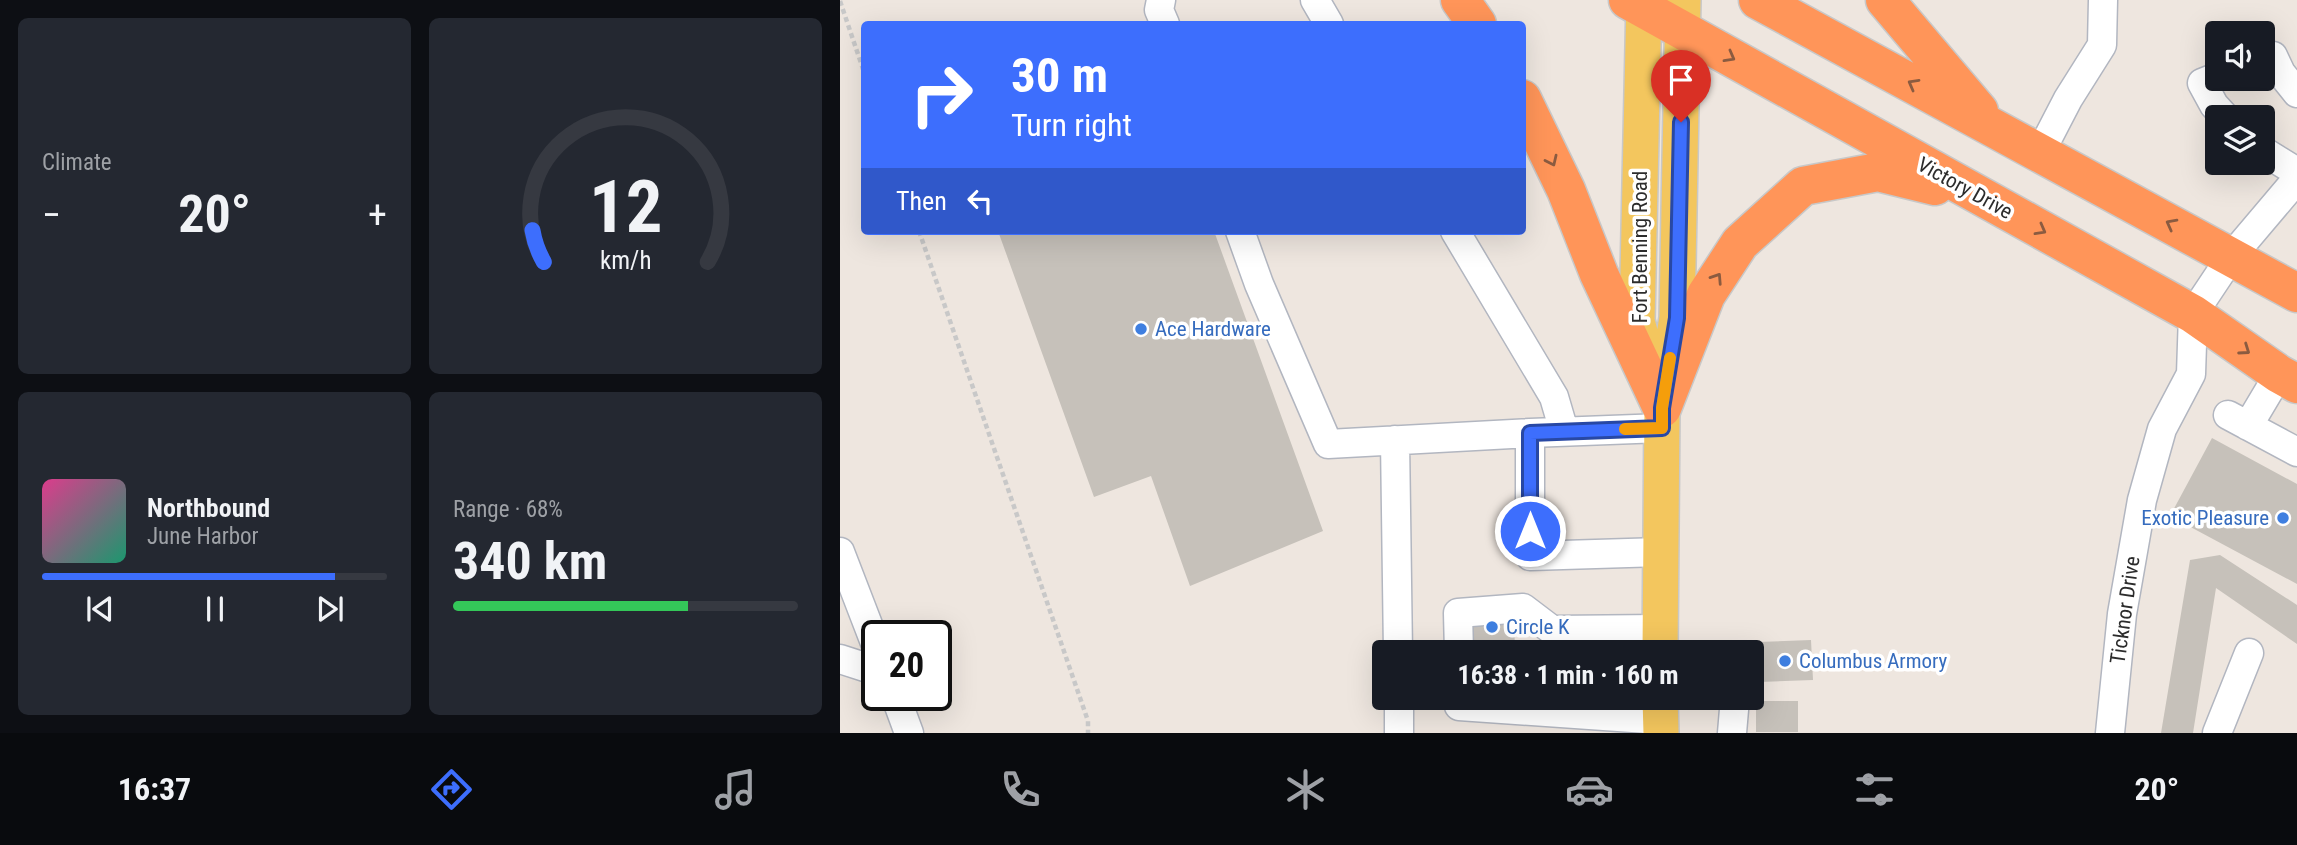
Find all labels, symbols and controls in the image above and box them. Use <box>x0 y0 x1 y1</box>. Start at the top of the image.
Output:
map controls <box>2205 21 2275 175</box>
button: sound <box>2205 21 2275 91</box>
text: 30 m <box>1011 47 1108 104</box>
icon: right <box>896 49 987 140</box>
one-way arrow <box>1723 49 1735 62</box>
pin <box>1651 50 1711 122</box>
icon: arrive <box>1662 61 1700 99</box>
one-way arrow <box>1907 79 1920 92</box>
button: layers <box>2205 105 2275 175</box>
text: Turn right <box>1011 106 1132 144</box>
text: Climate <box>42 149 112 176</box>
street label: Victory Drive <box>1913 152 2017 224</box>
one-way arrow <box>1543 154 1557 166</box>
text: 12 <box>589 164 662 250</box>
street label: Fort Benning Road <box>1628 171 1652 323</box>
icon: left <box>961 182 999 220</box>
text: 20° <box>178 184 251 245</box>
text: Then <box>896 186 947 216</box>
text: − <box>42 193 61 237</box>
text: + <box>368 193 387 237</box>
one-way arrow <box>2166 219 2179 233</box>
one-way arrow <box>2034 222 2047 235</box>
text: km/h <box>600 246 651 275</box>
one-way arrow <box>1709 273 1721 286</box>
place label: Ace Hardware <box>1155 317 1271 341</box>
marker: Ace Hardware <box>1133 321 1149 337</box>
one-way arrow <box>2237 342 2250 354</box>
text: Northbound <box>147 493 270 523</box>
position arrow <box>1493 494 1567 568</box>
text: Range · 68% <box>453 496 563 523</box>
place label: Exotic Pleasure <box>2141 506 2269 530</box>
marker: Exotic Pleasure <box>2275 510 2291 526</box>
text: June Harbor <box>147 523 259 550</box>
text: 340 km <box>453 531 607 592</box>
street label: Ticknor Drive <box>2106 554 2144 666</box>
icon: previous <box>81 590 119 628</box>
icon: pause <box>196 590 234 628</box>
icon: next <box>311 590 349 628</box>
place label: Circle K <box>1506 615 1570 639</box>
marker: Circle K <box>1484 619 1500 635</box>
speed limit sign: 20 <box>861 620 952 711</box>
place label: Columbus Armory <box>1799 649 1948 673</box>
marker: Columbus Armory <box>1777 653 1793 669</box>
text: 16:38 · 1 min · 160 m <box>1458 660 1678 690</box>
icon: directions <box>427 765 476 814</box>
icon: music <box>711 765 760 814</box>
icon: phone <box>996 765 1045 814</box>
icon: climate <box>1281 765 1330 814</box>
icon: car <box>1565 765 1614 814</box>
icon: filters <box>1850 765 1899 814</box>
text: 16:37 <box>118 770 191 808</box>
text: 20° <box>2134 770 2179 808</box>

